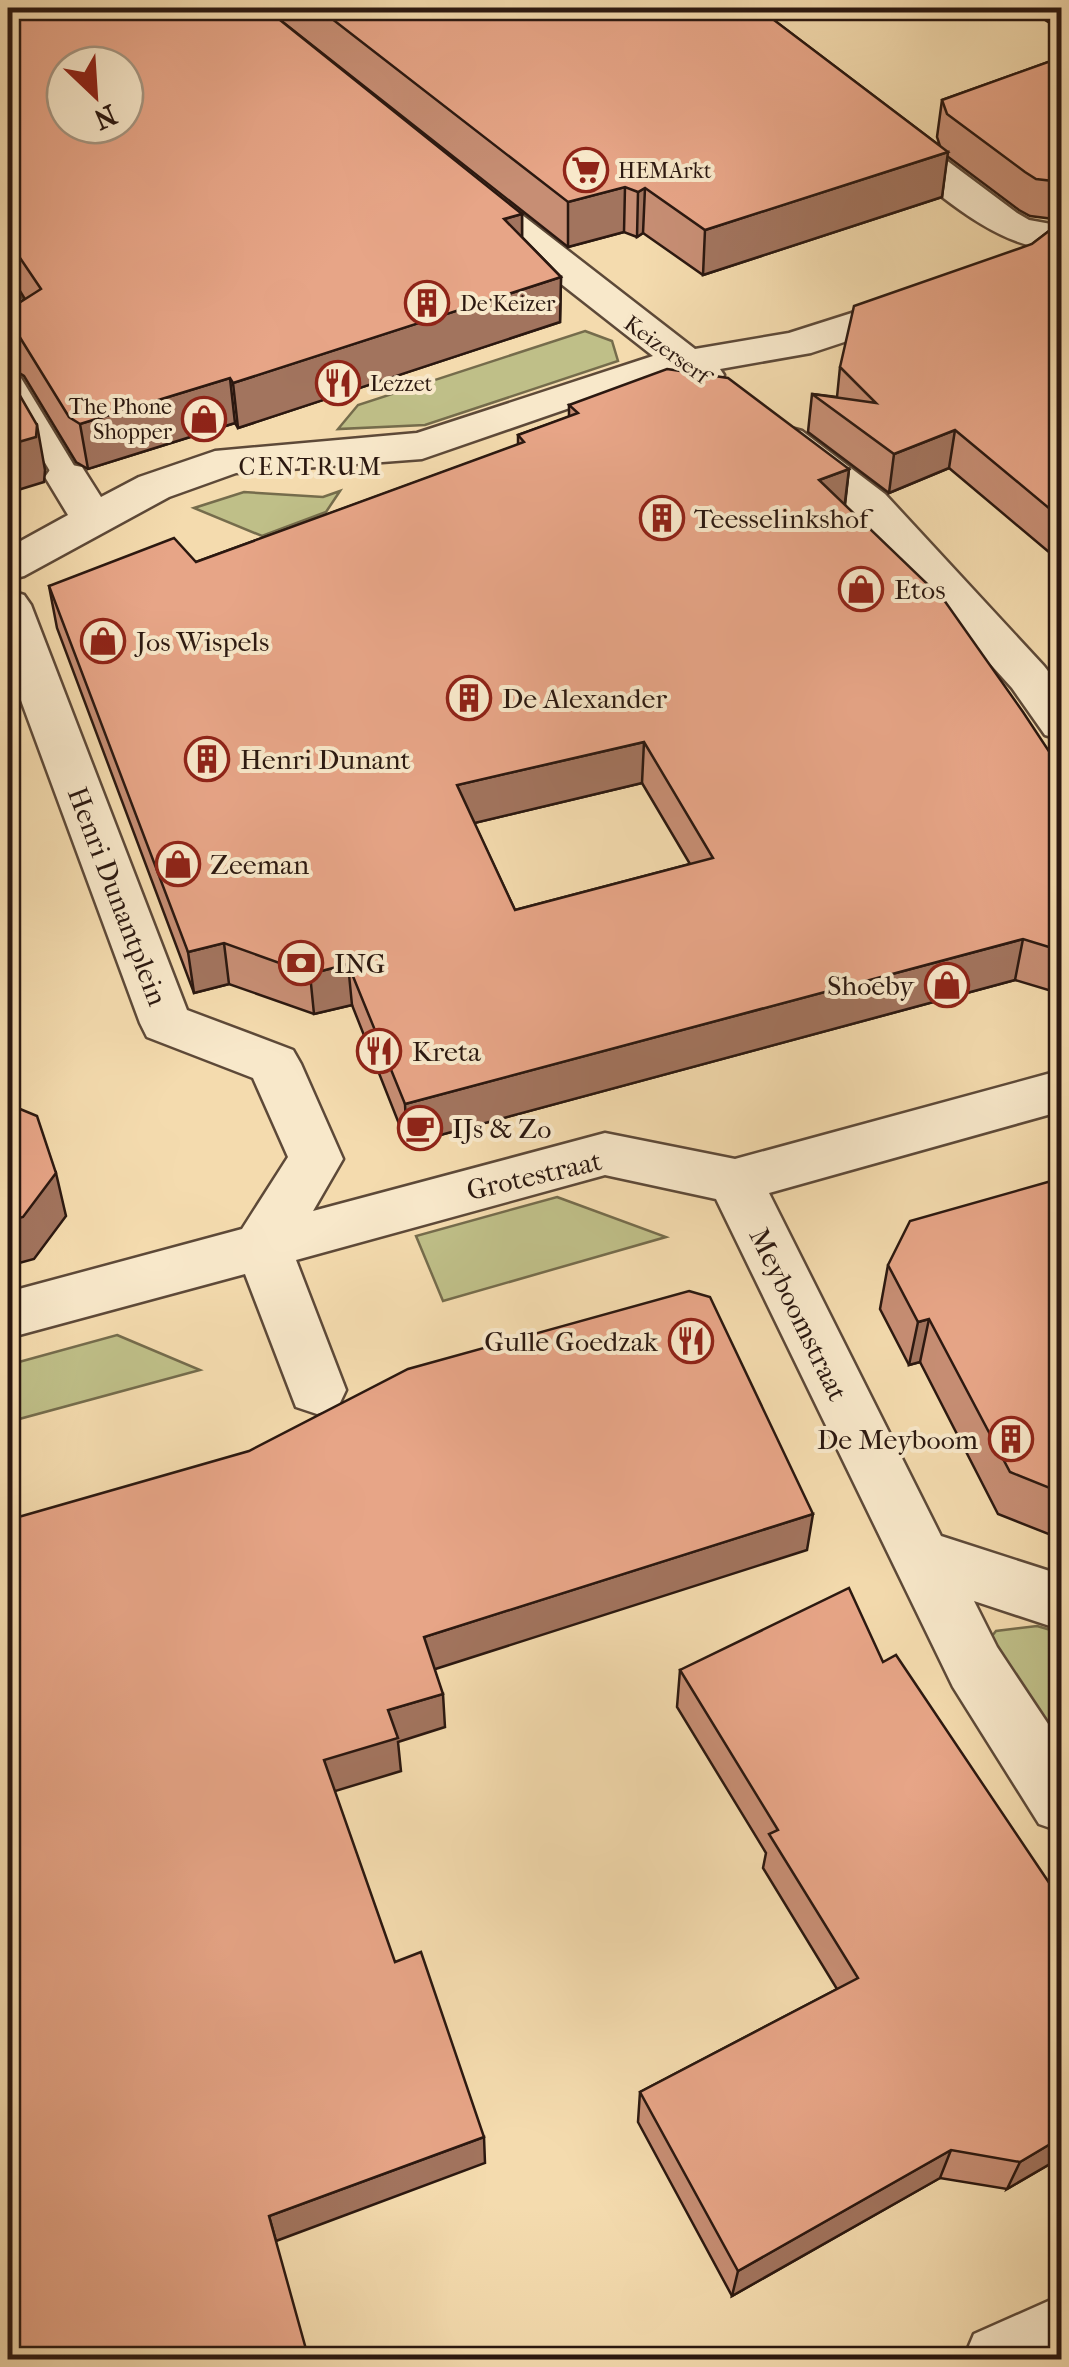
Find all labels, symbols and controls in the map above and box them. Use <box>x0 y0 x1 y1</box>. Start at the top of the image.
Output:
north arrow <box>45 45 145 145</box>
text: N <box>88 98 122 137</box>
supermarket icon: HEMArkt <box>563 147 609 193</box>
place label: HEMArkt <box>618 158 712 184</box>
building icon: De Keizer <box>404 280 450 326</box>
place label: De Keizer <box>460 291 556 317</box>
street label: Keizerserf <box>619 310 718 392</box>
restaurant icon: Lezzet <box>315 360 361 406</box>
place label: Lezzet <box>370 371 433 397</box>
place label: The Phone Shopper <box>69 394 173 445</box>
shop icon: The Phone Shopper <box>181 396 227 442</box>
district label: CENTRUM <box>239 452 383 481</box>
building icon: Teesselinkshof <box>639 495 685 541</box>
place label: Teesselinkshof <box>694 502 874 535</box>
shop icon: Etos <box>838 566 884 612</box>
place label: Etos <box>894 573 946 606</box>
shop icon: Jos Wispels <box>80 618 126 664</box>
place label: Jos Wispels <box>134 625 269 658</box>
building icon: De Alexander <box>446 675 492 721</box>
place label: De Alexander <box>502 682 667 715</box>
building icon: Henri Dunant <box>184 736 230 782</box>
place label: Henri Dunant <box>240 743 411 776</box>
street label: Henri Dunantplein <box>61 782 174 1010</box>
shop icon: Zeeman <box>155 841 201 887</box>
place label: Zeeman <box>210 848 309 881</box>
bank icon: ING <box>278 940 324 986</box>
place label: ING <box>334 947 386 980</box>
shop icon: Shoeby <box>924 962 970 1008</box>
place label: Shoeby <box>827 969 915 1002</box>
restaurant icon: Kreta <box>356 1028 402 1074</box>
place label: Kreta <box>412 1035 482 1068</box>
cafe icon: IJs & Zo <box>397 1105 443 1151</box>
place label: IJs & Zo <box>452 1112 551 1145</box>
street label: Grotestraat <box>463 1144 605 1207</box>
street label: Meyboomstraat <box>743 1223 855 1406</box>
restaurant icon: Gulle Goedzak <box>668 1318 714 1364</box>
place label: Gulle Goedzak <box>484 1325 659 1358</box>
building icon: De Meyboom <box>988 1416 1034 1462</box>
place label: De Meyboom <box>817 1423 979 1456</box>

